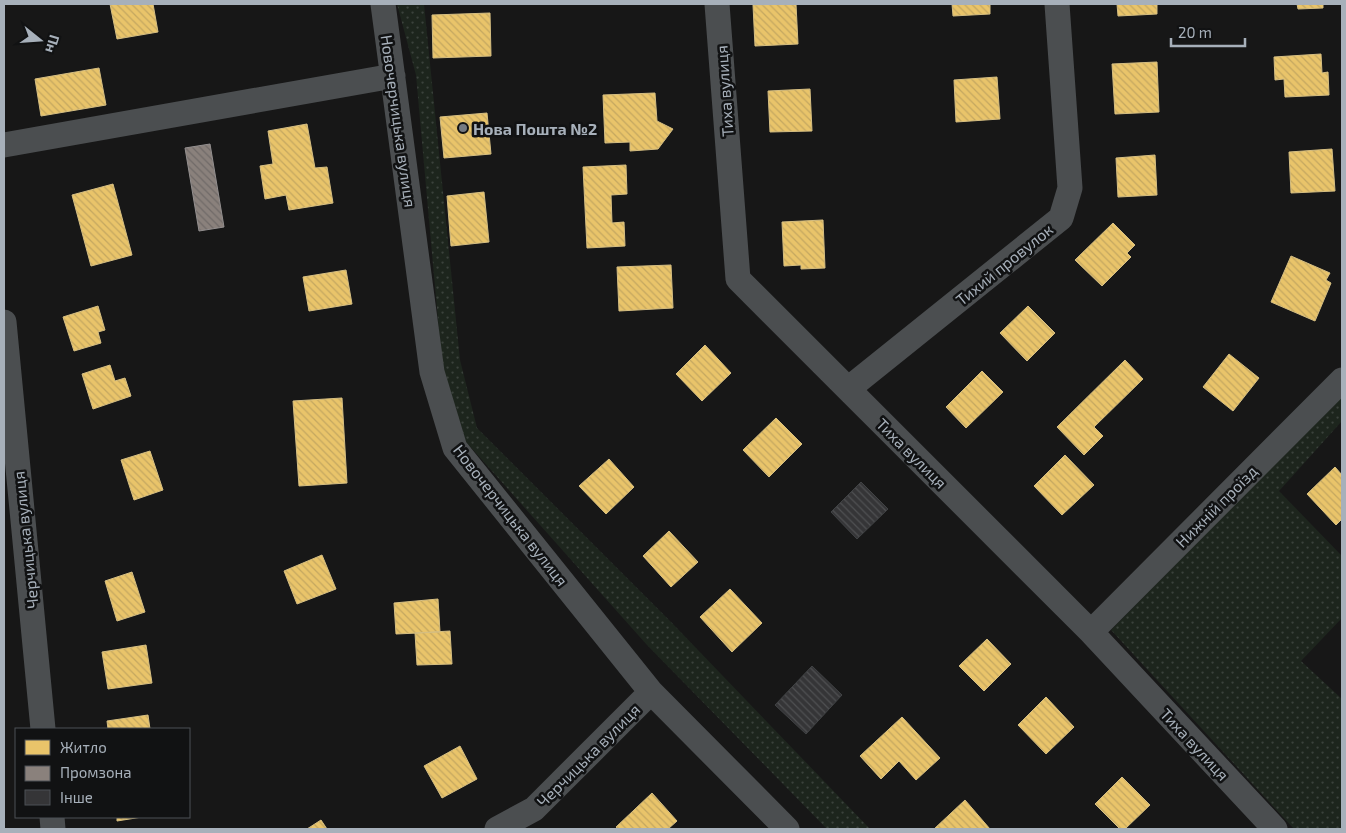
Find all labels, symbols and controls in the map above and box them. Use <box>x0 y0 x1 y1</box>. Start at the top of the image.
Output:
north arrow <box>15 15 65 65</box>
scale bar <box>1171 15 1245 47</box>
text: 20 m <box>1178 23 1212 41</box>
text: Пн <box>42 33 64 55</box>
street label: Новочерчицька вулиця <box>376 33 421 209</box>
street label: Тиха вулиця <box>711 45 738 137</box>
place label: Нова Пошта №2 <box>473 119 597 138</box>
marker: Нова Пошта №2 <box>457 122 469 134</box>
street label: Тихий провулок <box>952 219 1057 310</box>
street label: Тиха вулиця <box>872 414 951 493</box>
street label: Новочерчицька вулиця <box>449 440 572 590</box>
street label: Нижній проїзд <box>1171 461 1261 551</box>
street label: Черчицька вулиця <box>8 470 43 610</box>
street label: Черчицька вулиця <box>533 700 644 811</box>
street label: Тиха вулиця <box>1156 704 1233 785</box>
legend <box>15 728 190 818</box>
text: Житло <box>60 738 107 756</box>
text: Промзона <box>60 763 132 781</box>
text: Інше <box>60 788 93 806</box>

